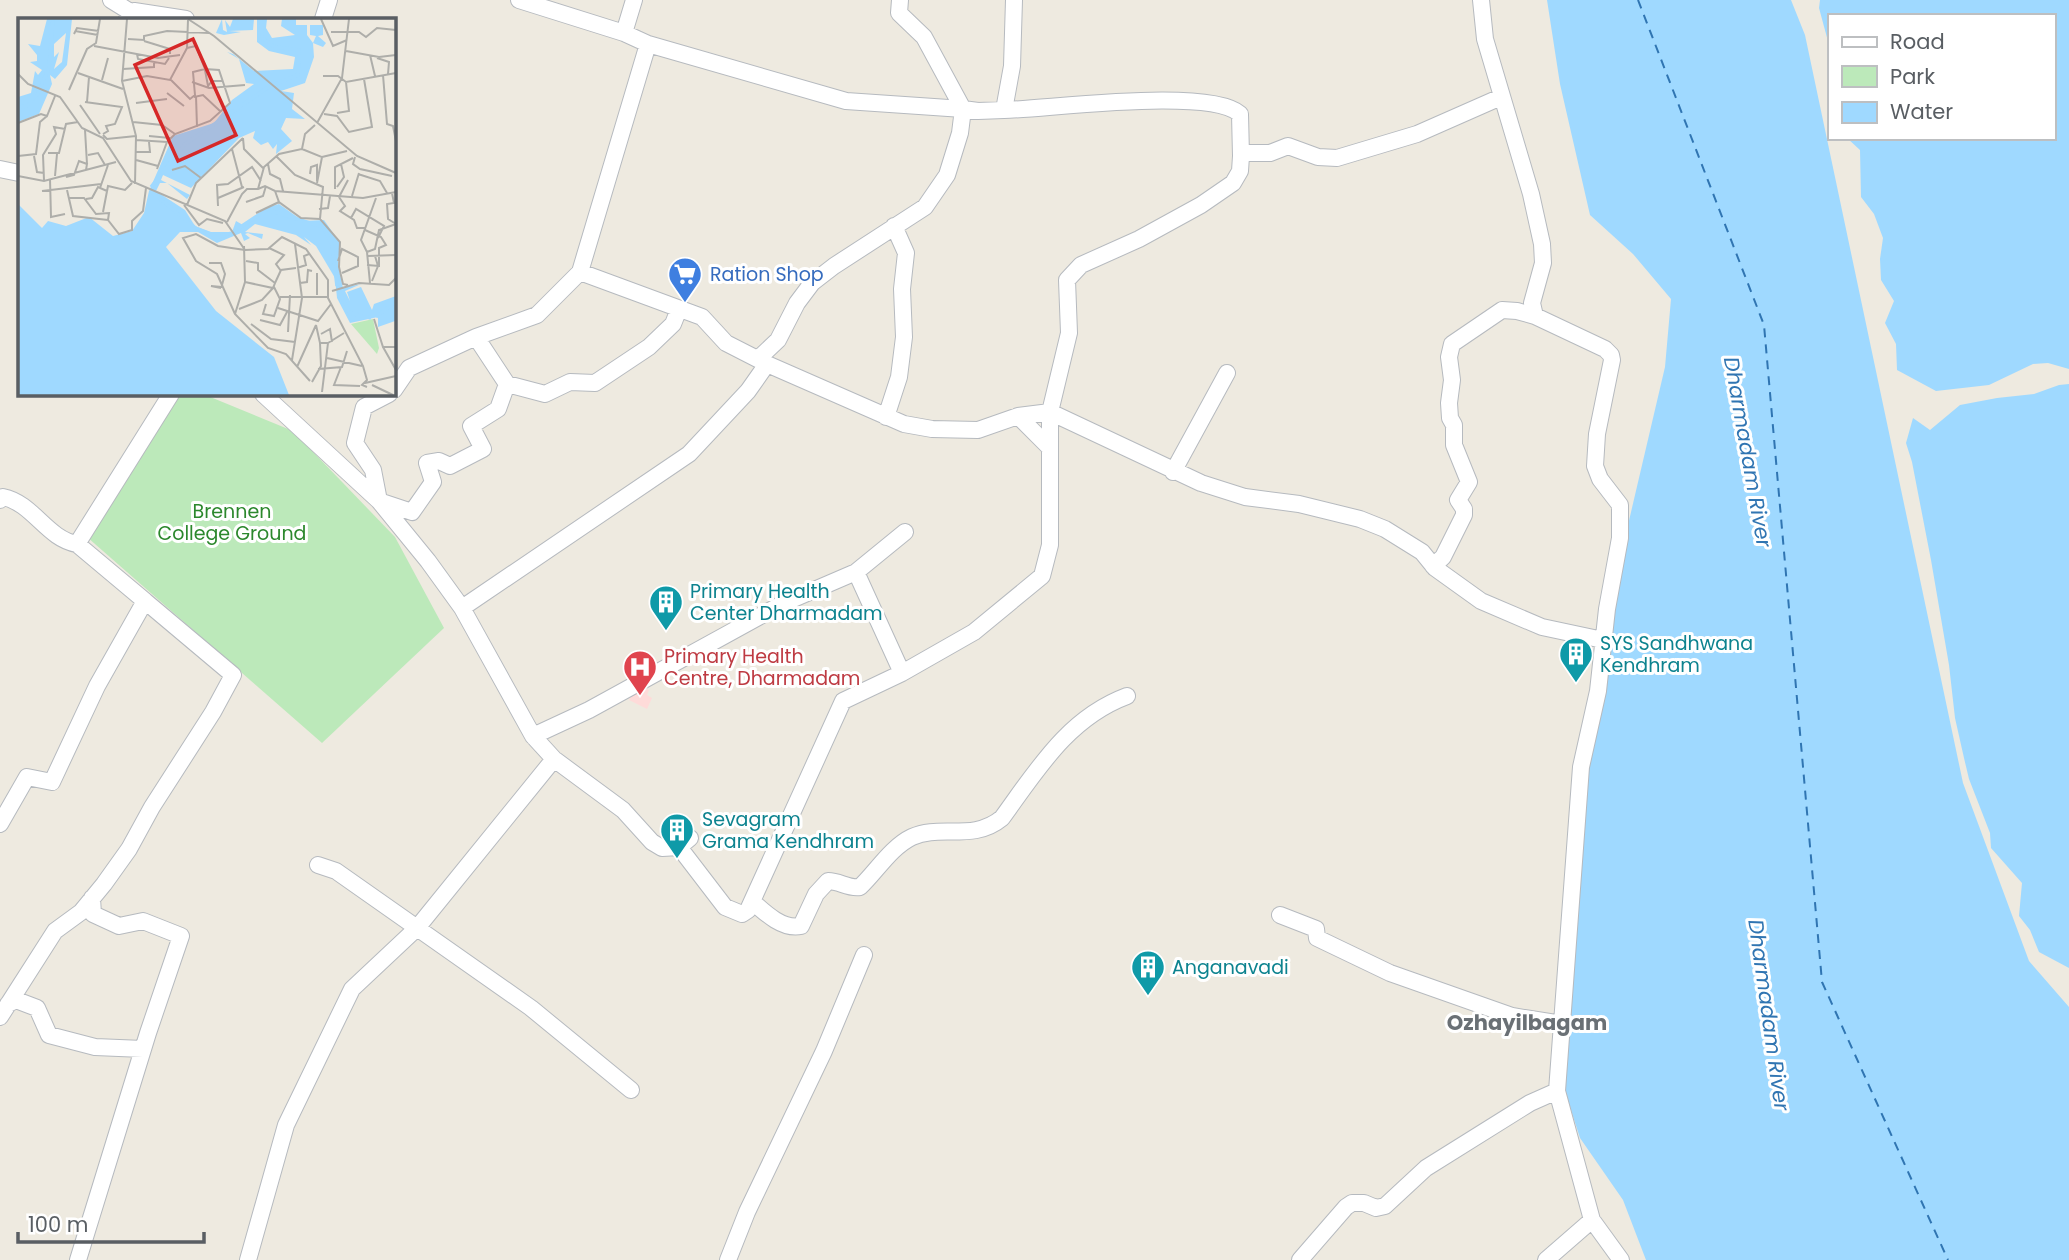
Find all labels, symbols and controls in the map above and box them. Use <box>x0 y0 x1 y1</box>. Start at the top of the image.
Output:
legend <box>1828 14 2055 140</box>
inset map <box>18 18 396 396</box>
text: Road <box>1890 27 1945 56</box>
text: Park <box>1890 62 1935 91</box>
text: Water <box>1890 97 1953 126</box>
supermarket icon: Ration Shop <box>666 255 704 304</box>
place label: Ration Shop <box>710 261 824 288</box>
water label: Dharmadam River <box>1717 354 1779 551</box>
park label: Brennen College Ground <box>158 498 306 547</box>
place label: Primary Health Center Dharmadam <box>690 578 883 627</box>
building icon: Primary Health Center Dharmadam <box>647 583 685 632</box>
place label: SYS Sandhwana Kendhram <box>1600 630 1753 679</box>
building icon: SYS Sandhwana Kendhram <box>1557 635 1595 684</box>
place label: Primary Health Centre, Dharmadam <box>664 643 860 692</box>
hospital icon: Primary Health Centre, Dharmadam <box>621 648 659 697</box>
place label: Sevagram Grama Kendhram <box>702 806 874 855</box>
building icon: Sevagram Grama Kendhram <box>658 811 696 860</box>
water label: Dharmadam River <box>1741 917 1797 1114</box>
building icon: Anganavadi <box>1129 948 1167 997</box>
place label: Anganavadi <box>1172 954 1289 981</box>
district label: Ozhayilbagam <box>1447 1008 1607 1037</box>
scale bar <box>18 1200 203 1244</box>
text: 100 m <box>28 1210 88 1239</box>

